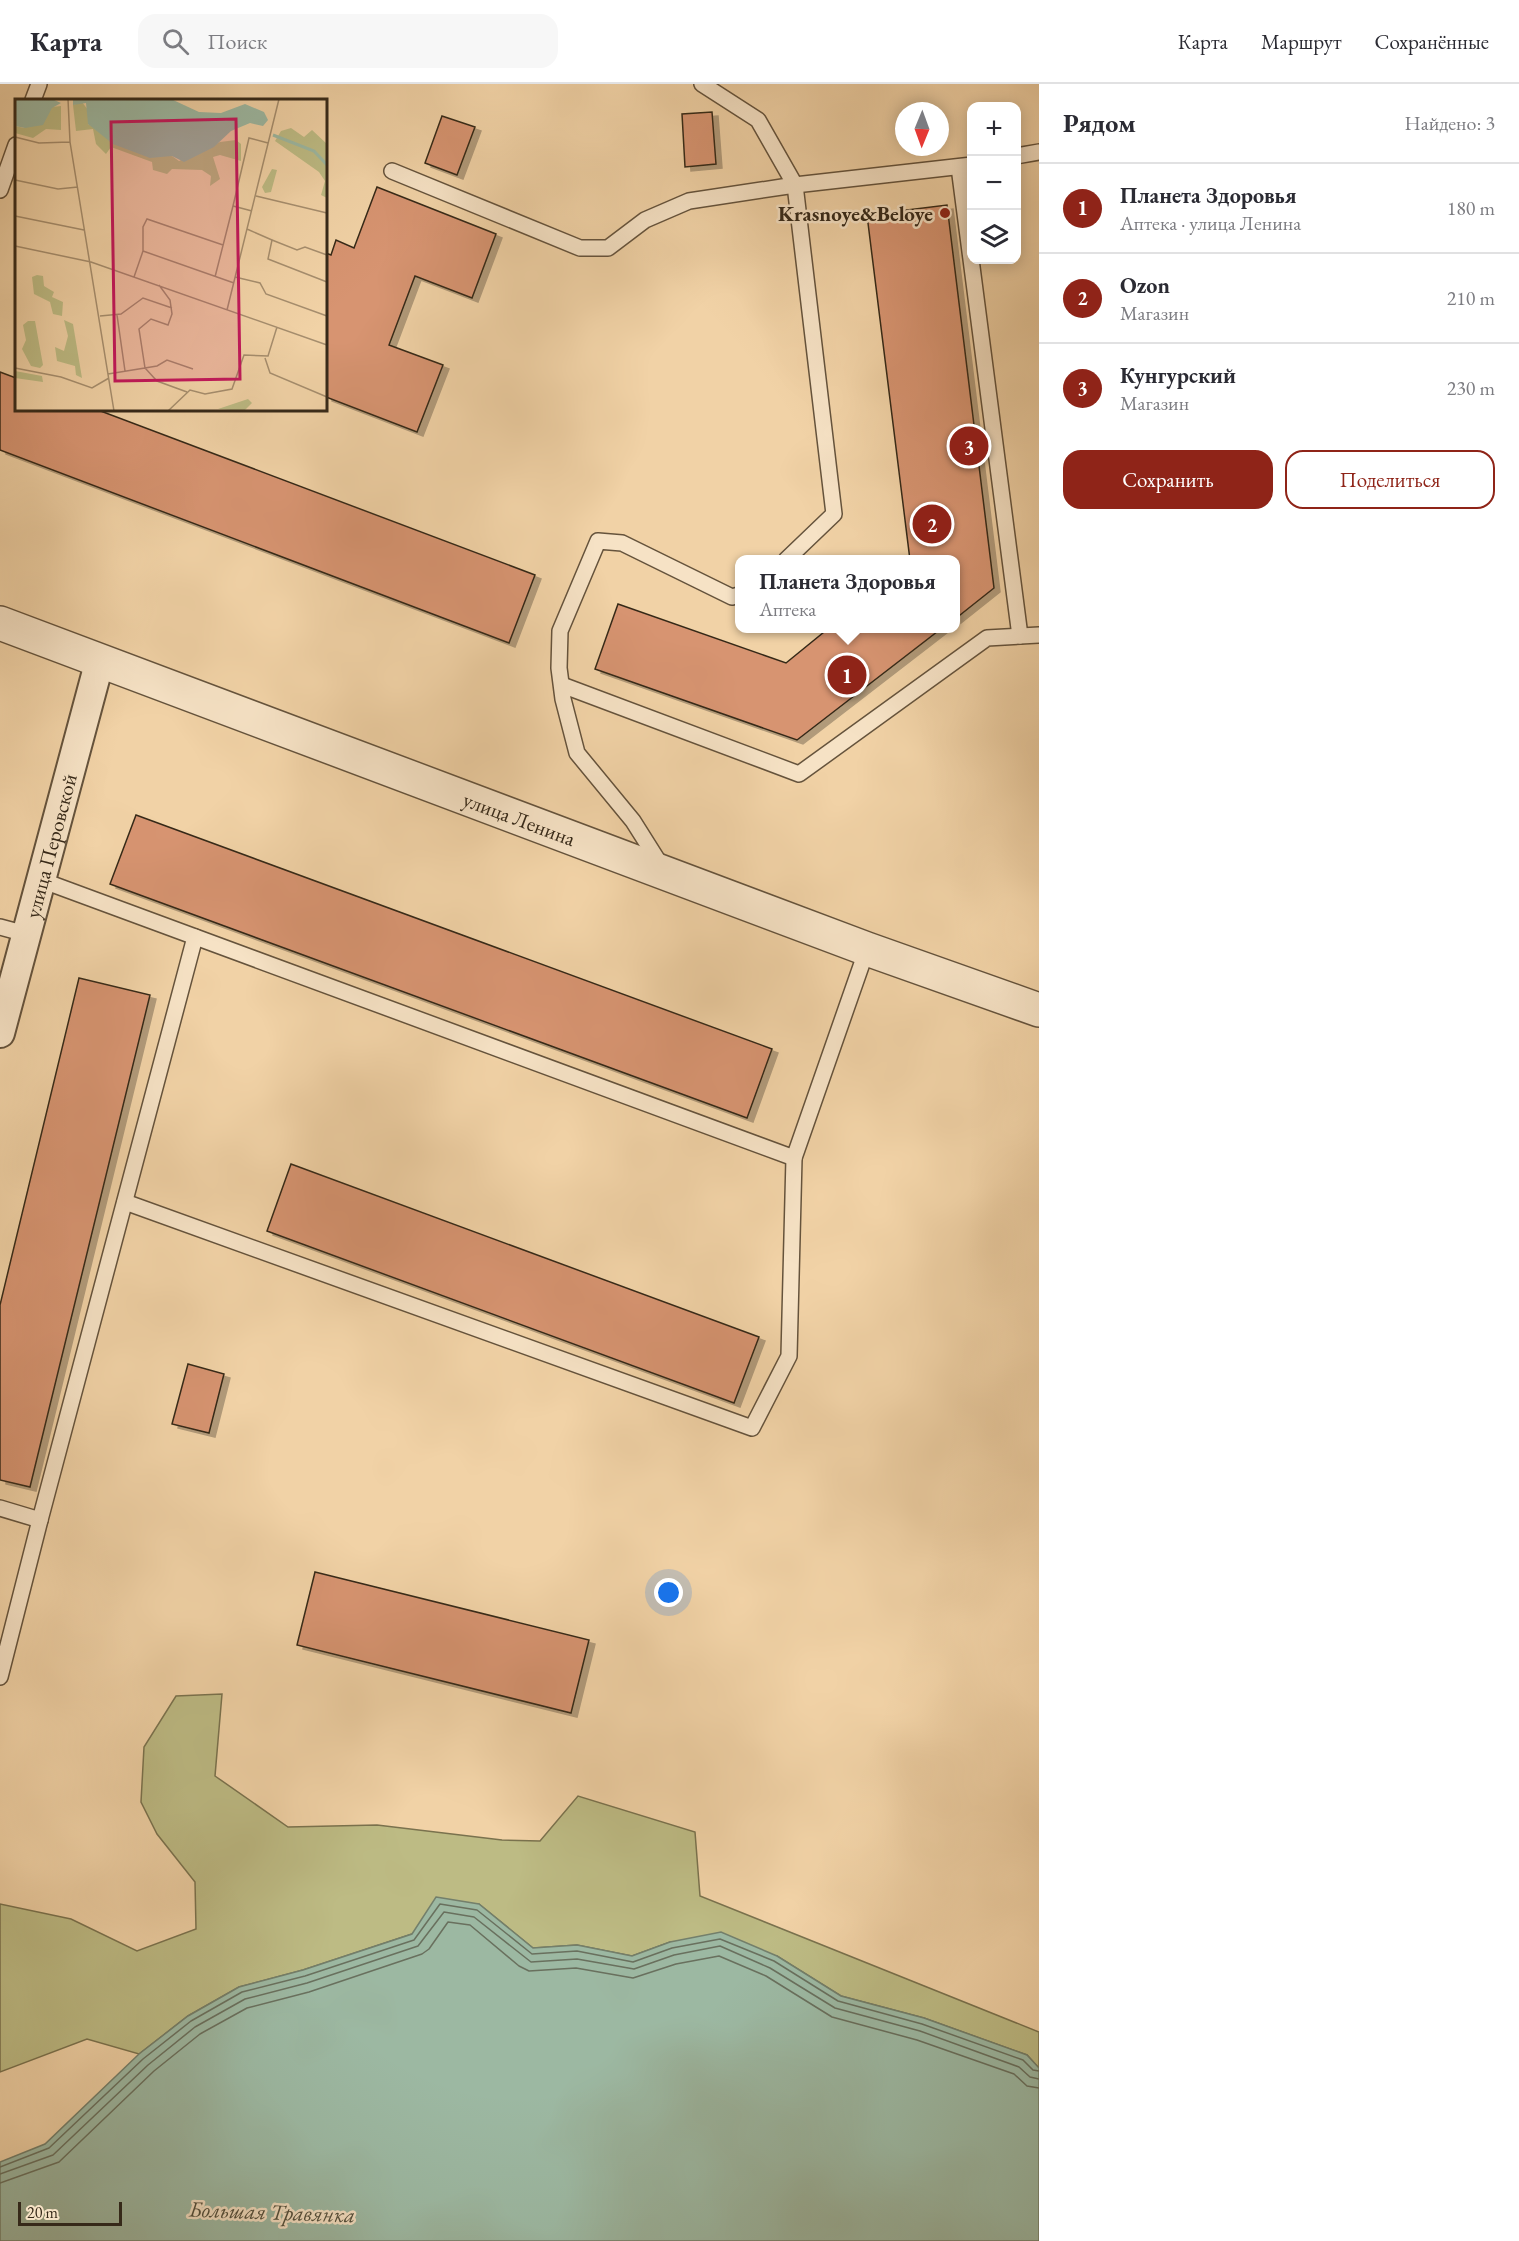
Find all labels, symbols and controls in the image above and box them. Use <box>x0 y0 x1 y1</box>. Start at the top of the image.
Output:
search box <box>138 14 558 68</box>
text: Карта <box>30 23 102 59</box>
icon: search <box>159 25 192 58</box>
text: Поиск <box>207 27 267 56</box>
text: Карта <box>1178 28 1228 55</box>
text: Маршрут <box>1261 28 1342 55</box>
text: Сохранённые <box>1375 28 1489 55</box>
inset map <box>15 99 327 411</box>
north arrow <box>895 102 949 156</box>
map controls <box>967 102 1021 264</box>
button: + <box>967 102 1021 156</box>
text: Рядом <box>1063 106 1136 140</box>
text: Найдено: 3 <box>1404 110 1495 136</box>
button: − <box>967 156 1021 210</box>
text: Планета Здоровья <box>1120 181 1297 210</box>
text: 1 <box>1077 195 1088 221</box>
text: 180 m <box>1447 195 1495 221</box>
place label: Krasnoye&Beloye <box>778 200 933 227</box>
marker: Krasnoye&Beloye <box>938 206 952 220</box>
button: layers <box>967 210 1021 264</box>
text: Аптека · улица Ленина <box>1120 210 1301 236</box>
text: Ozon <box>1120 271 1170 300</box>
text: 2 <box>1077 285 1088 311</box>
text: 210 m <box>1447 285 1495 311</box>
text: Магазин <box>1120 300 1189 326</box>
text: Кунгурский <box>1120 361 1236 390</box>
text: 3 <box>1077 375 1088 401</box>
text: 230 m <box>1447 375 1495 401</box>
text: Магазин <box>1120 390 1189 416</box>
pin: 3 <box>950 424 988 469</box>
button: Сохранить <box>1063 450 1273 509</box>
button: Поделиться <box>1285 450 1495 509</box>
pin: 2 <box>912 502 952 546</box>
popup <box>735 555 960 633</box>
text: Планета Здоровья <box>759 567 936 596</box>
text: Аптека <box>759 596 816 622</box>
pin: 1 <box>828 652 866 698</box>
street label: улица Перовской <box>18 770 82 921</box>
street label: улица Ленина <box>460 785 580 852</box>
your location <box>654 1578 683 1607</box>
water label: Большая Травянка <box>187 2195 356 2229</box>
scale bar <box>18 2199 122 2226</box>
text: 20 m <box>27 2202 58 2223</box>

